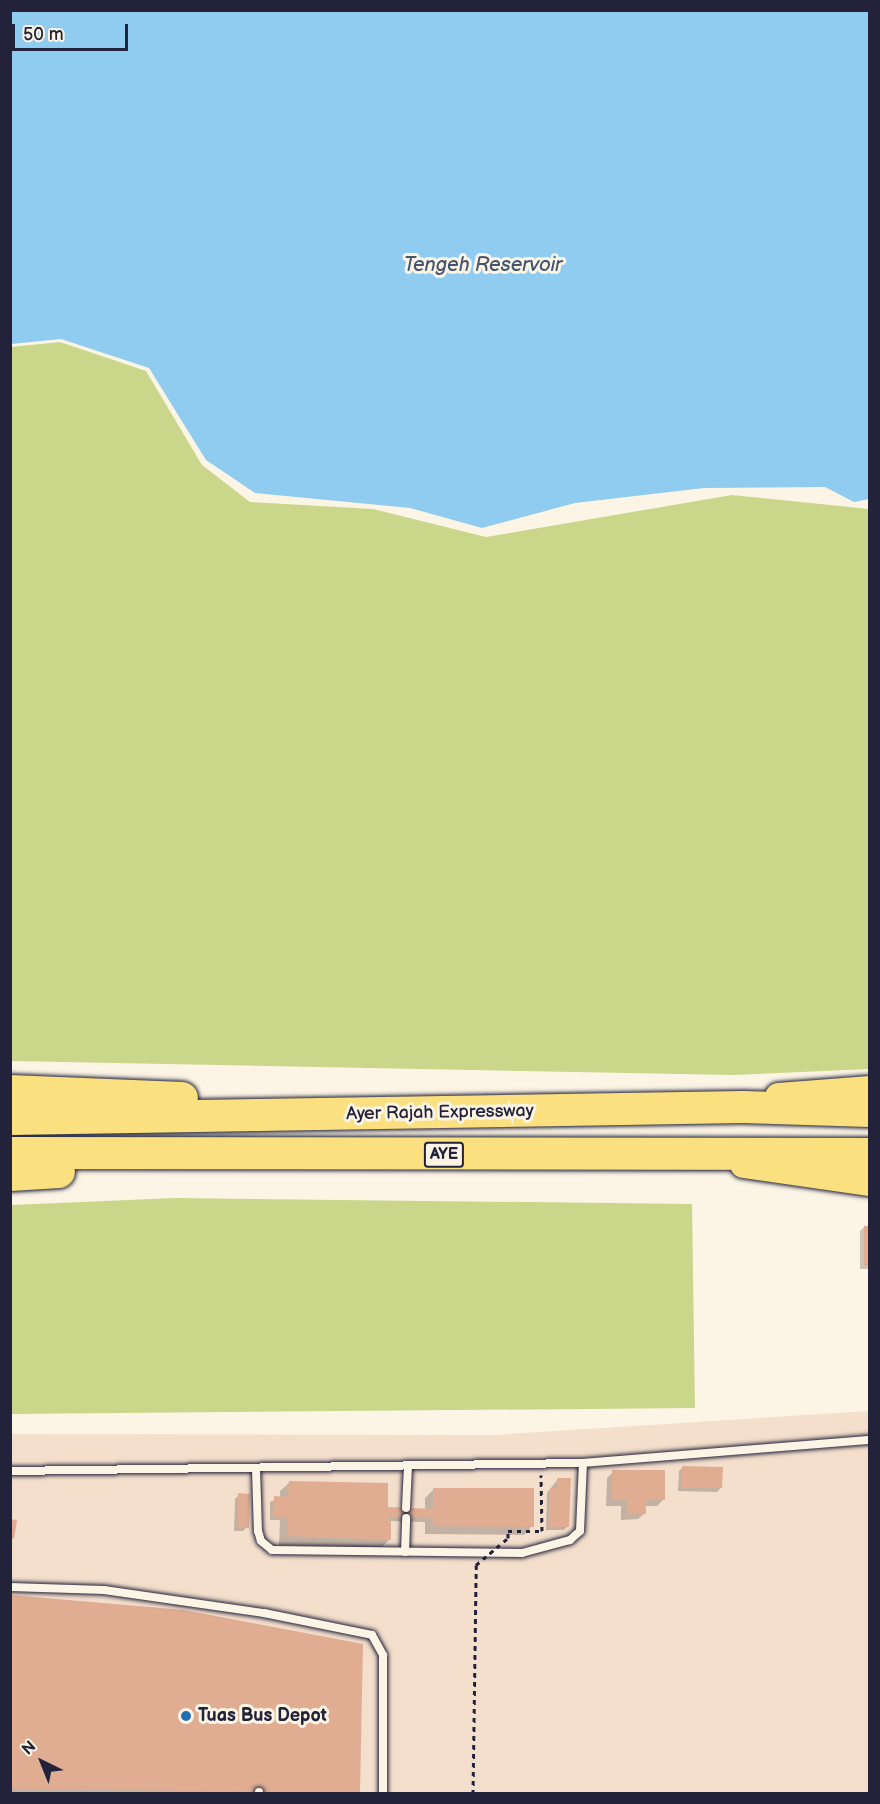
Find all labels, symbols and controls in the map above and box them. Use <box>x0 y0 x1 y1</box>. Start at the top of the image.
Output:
scale bar <box>15 12 130 50</box>
text: 50 m <box>23 24 64 45</box>
water label: Tengeh Reservoir <box>404 253 562 277</box>
street label: Ayer Rajah Expressway <box>346 1101 534 1125</box>
road number: AYE <box>423 1142 465 1168</box>
place label: Tuas Bus Depot <box>198 1705 327 1727</box>
marker: Tuas Bus Depot <box>179 1709 193 1723</box>
north arrow <box>12 1732 72 1792</box>
text: N <box>19 1737 40 1760</box>

